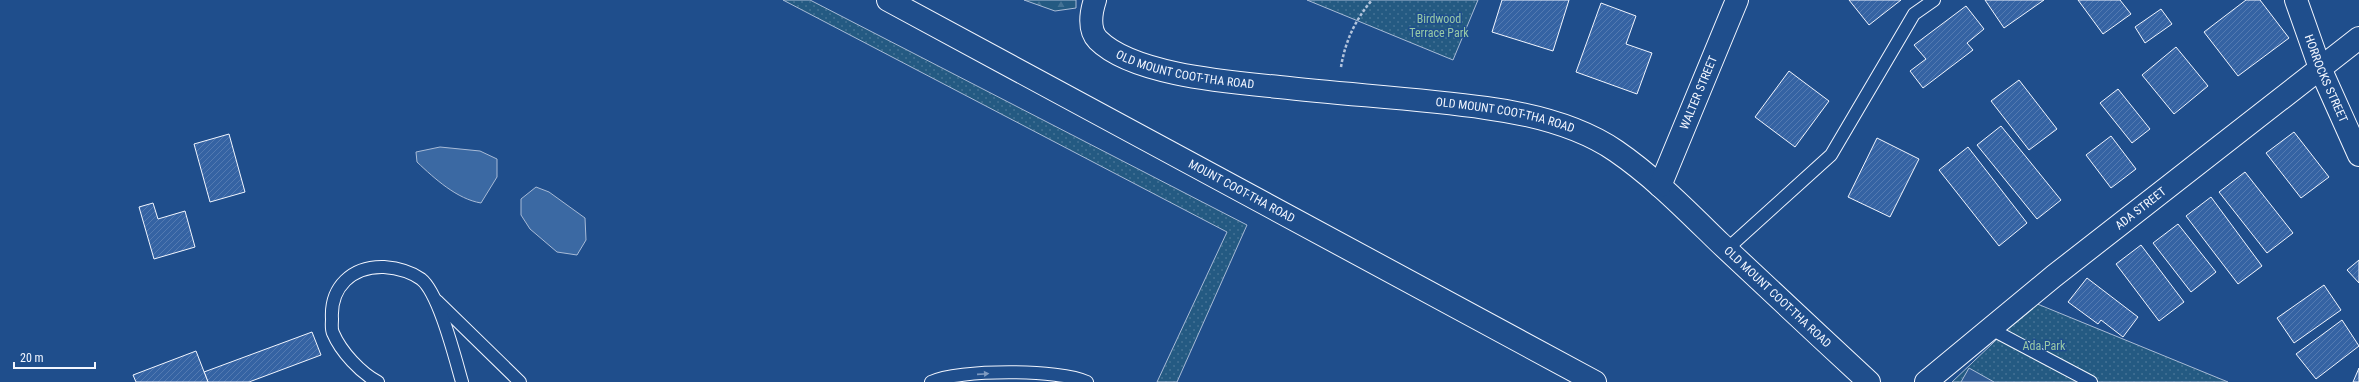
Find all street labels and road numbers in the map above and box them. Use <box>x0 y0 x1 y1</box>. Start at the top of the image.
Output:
street label: HORROCKS STREET <box>2302 32 2351 125</box>
street label: OLD MOUNT COOT-THA ROAD <box>1114 47 1255 92</box>
street label: WALTER STREET <box>1677 54 1720 132</box>
street label: OLD MOUNT COOT-THA ROAD <box>1435 95 1577 136</box>
street label: MOUNT COOT-THA ROAD <box>1186 157 1297 226</box>
street label: ADA STREET <box>2112 184 2169 233</box>
street label: OLD MOUNT COOT-THA ROAD <box>1721 243 1834 350</box>

